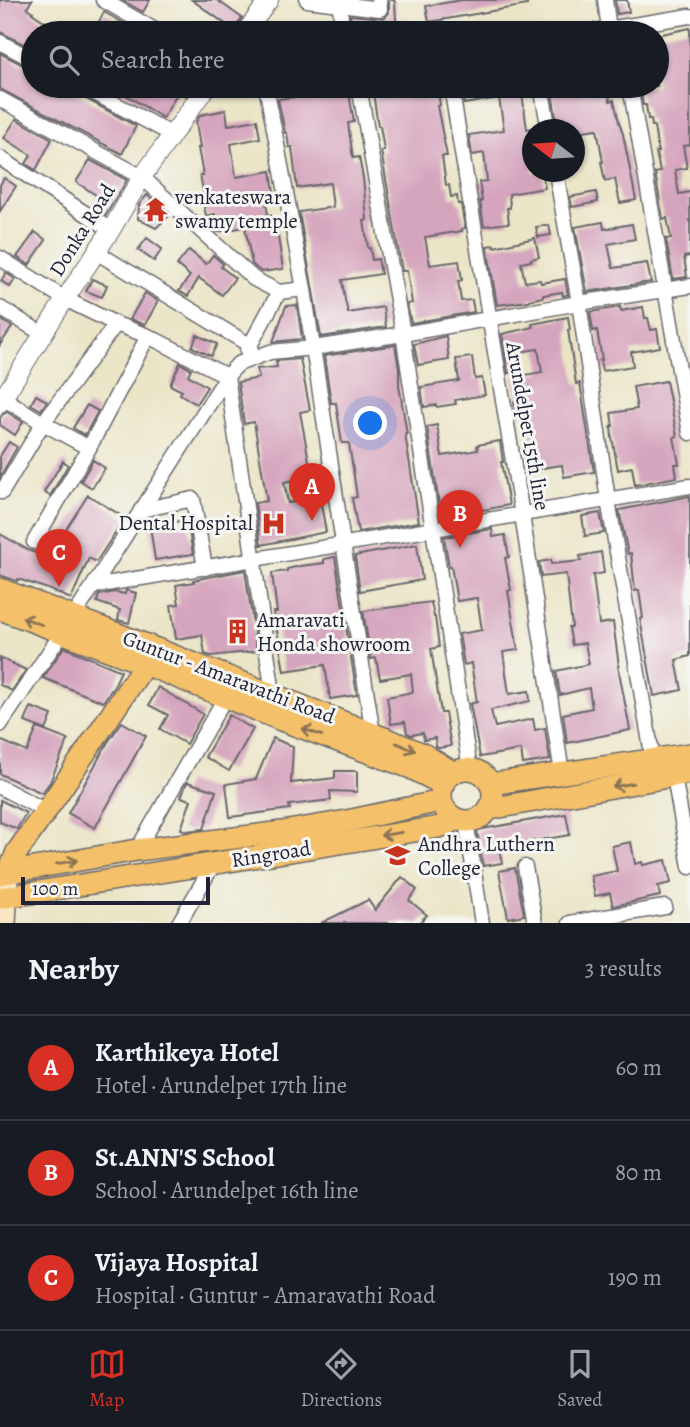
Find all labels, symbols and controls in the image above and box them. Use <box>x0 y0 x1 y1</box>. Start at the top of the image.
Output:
search box <box>21 21 669 98</box>
icon: search <box>45 41 83 79</box>
text: Search here <box>101 42 225 77</box>
north arrow <box>522 119 585 182</box>
street label: Donka Road <box>42 178 122 282</box>
place label: venkateswara swamy temple <box>174 183 298 235</box>
temple icon: venkateswara swamy temple <box>141 195 169 223</box>
street label: Arundelpet 15th line <box>499 339 557 512</box>
your location <box>353 406 387 440</box>
pin: A <box>289 463 335 521</box>
pin: B <box>437 490 483 548</box>
place label: Dental Hospital <box>118 509 253 537</box>
hospital icon: Dental Hospital <box>259 509 287 537</box>
pin: C <box>36 529 82 587</box>
place label: Amaravati Honda showroom <box>256 606 410 658</box>
one-way arrow <box>22 614 44 626</box>
building icon: Amaravati Honda showroom <box>223 618 251 646</box>
street label: Guntur - Amaravathi Road <box>119 624 340 731</box>
one-way arrow <box>302 724 324 737</box>
one-way arrow <box>395 741 416 754</box>
one-way arrow <box>612 779 635 792</box>
one-way arrow <box>380 828 403 841</box>
place label: Andhra Luthern College <box>417 830 555 882</box>
street label: Ringroad <box>229 834 313 874</box>
school or university icon: Andhra Luthern College <box>384 842 412 870</box>
one-way arrow <box>55 855 78 868</box>
scale bar <box>21 874 210 906</box>
text: 100 m <box>32 876 78 902</box>
text: Nearby <box>28 949 119 989</box>
text: 3 results <box>585 953 662 984</box>
text: Karthikeya Hotel <box>95 1035 279 1070</box>
text: A <box>44 1052 58 1083</box>
text: 60 m <box>615 1052 662 1083</box>
text: Hotel · Arundelpet 17th line <box>95 1070 347 1101</box>
text: St.ANN'S School <box>95 1140 275 1175</box>
text: B <box>44 1157 58 1188</box>
text: 80 m <box>615 1157 662 1188</box>
text: School · Arundelpet 16th line <box>95 1175 359 1206</box>
text: Vijaya Hospital <box>95 1245 258 1280</box>
text: C <box>44 1262 58 1293</box>
text: 190 m <box>608 1262 662 1293</box>
text: Hospital · Guntur - Amaravathi Road <box>95 1280 436 1311</box>
tab: Map <box>88 1345 126 1413</box>
tab: Directions <box>301 1345 382 1413</box>
tab: Saved <box>557 1345 602 1413</box>

